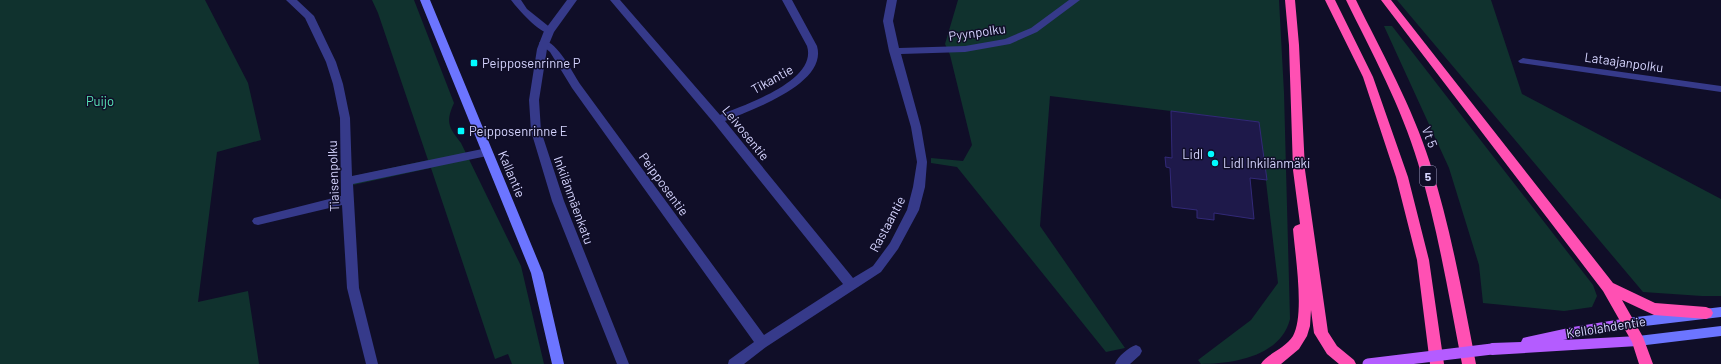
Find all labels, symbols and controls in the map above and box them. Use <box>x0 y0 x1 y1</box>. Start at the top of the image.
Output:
street label: Pyynpolku <box>947 20 1007 44</box>
street label: Lataajanpolku <box>1584 49 1664 75</box>
place label: Peipposenrinne P <box>482 55 581 71</box>
marker: Peipposenrinne P <box>469 58 479 68</box>
street label: Tikantie <box>748 61 796 97</box>
park label: Puijo <box>86 93 114 109</box>
street label: Leivosentie <box>719 102 773 164</box>
place label: Peipposenrinne E <box>469 123 568 139</box>
street label: Vt 5 <box>1419 124 1441 150</box>
marker: Peipposenrinne E <box>456 126 466 136</box>
street label: Tiaisenpolku <box>324 140 342 212</box>
place label: Lidl <box>1182 146 1203 162</box>
street label: Kallantie <box>495 148 529 200</box>
street label: Peipposentie <box>636 149 692 219</box>
marker: Lidl <box>1206 149 1216 159</box>
street label: Inkilänmäenkatu <box>551 154 597 246</box>
place label: Lidl Inkilänmäki <box>1223 155 1310 171</box>
marker: Lidl Inkilänmäki <box>1210 158 1220 168</box>
road number: 5 <box>1420 166 1436 186</box>
street label: Rastaantie <box>866 193 908 255</box>
street label: Kellolahdentie <box>1565 313 1647 341</box>

